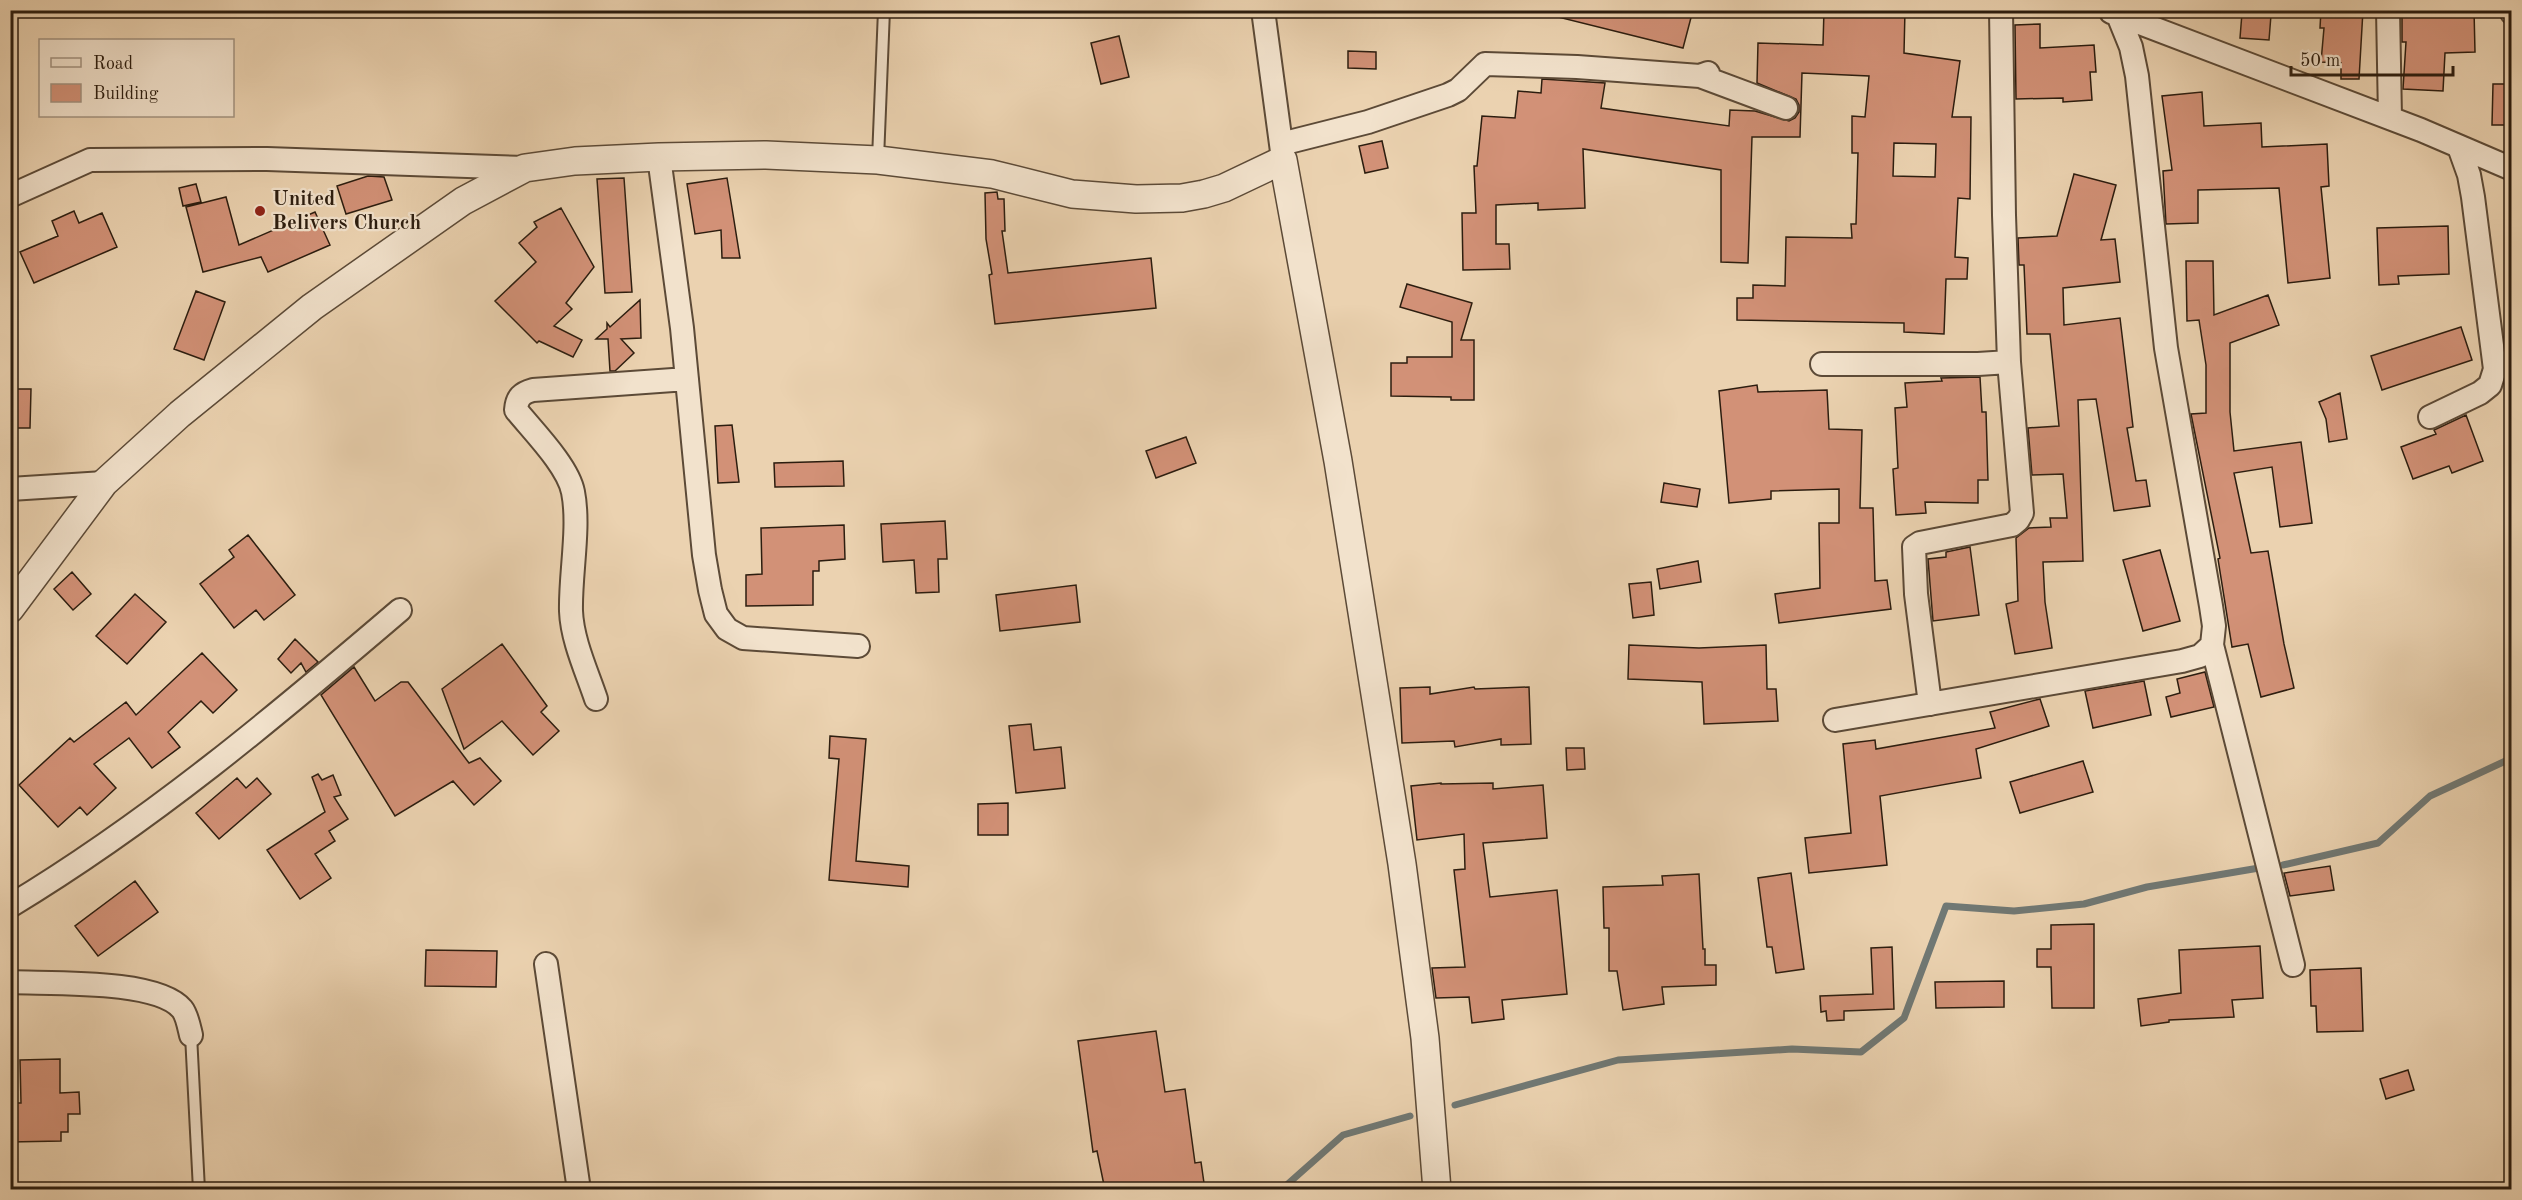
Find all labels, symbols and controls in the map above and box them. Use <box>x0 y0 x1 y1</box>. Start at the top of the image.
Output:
legend <box>39 39 234 117</box>
scale bar <box>2291 39 2453 77</box>
text: 50 m <box>2300 52 2340 70</box>
text: Road <box>93 55 133 73</box>
text: Building <box>93 85 159 103</box>
place label: United Belivers Church <box>272 189 422 234</box>
marker: United Belivers Church <box>253 204 267 218</box>

